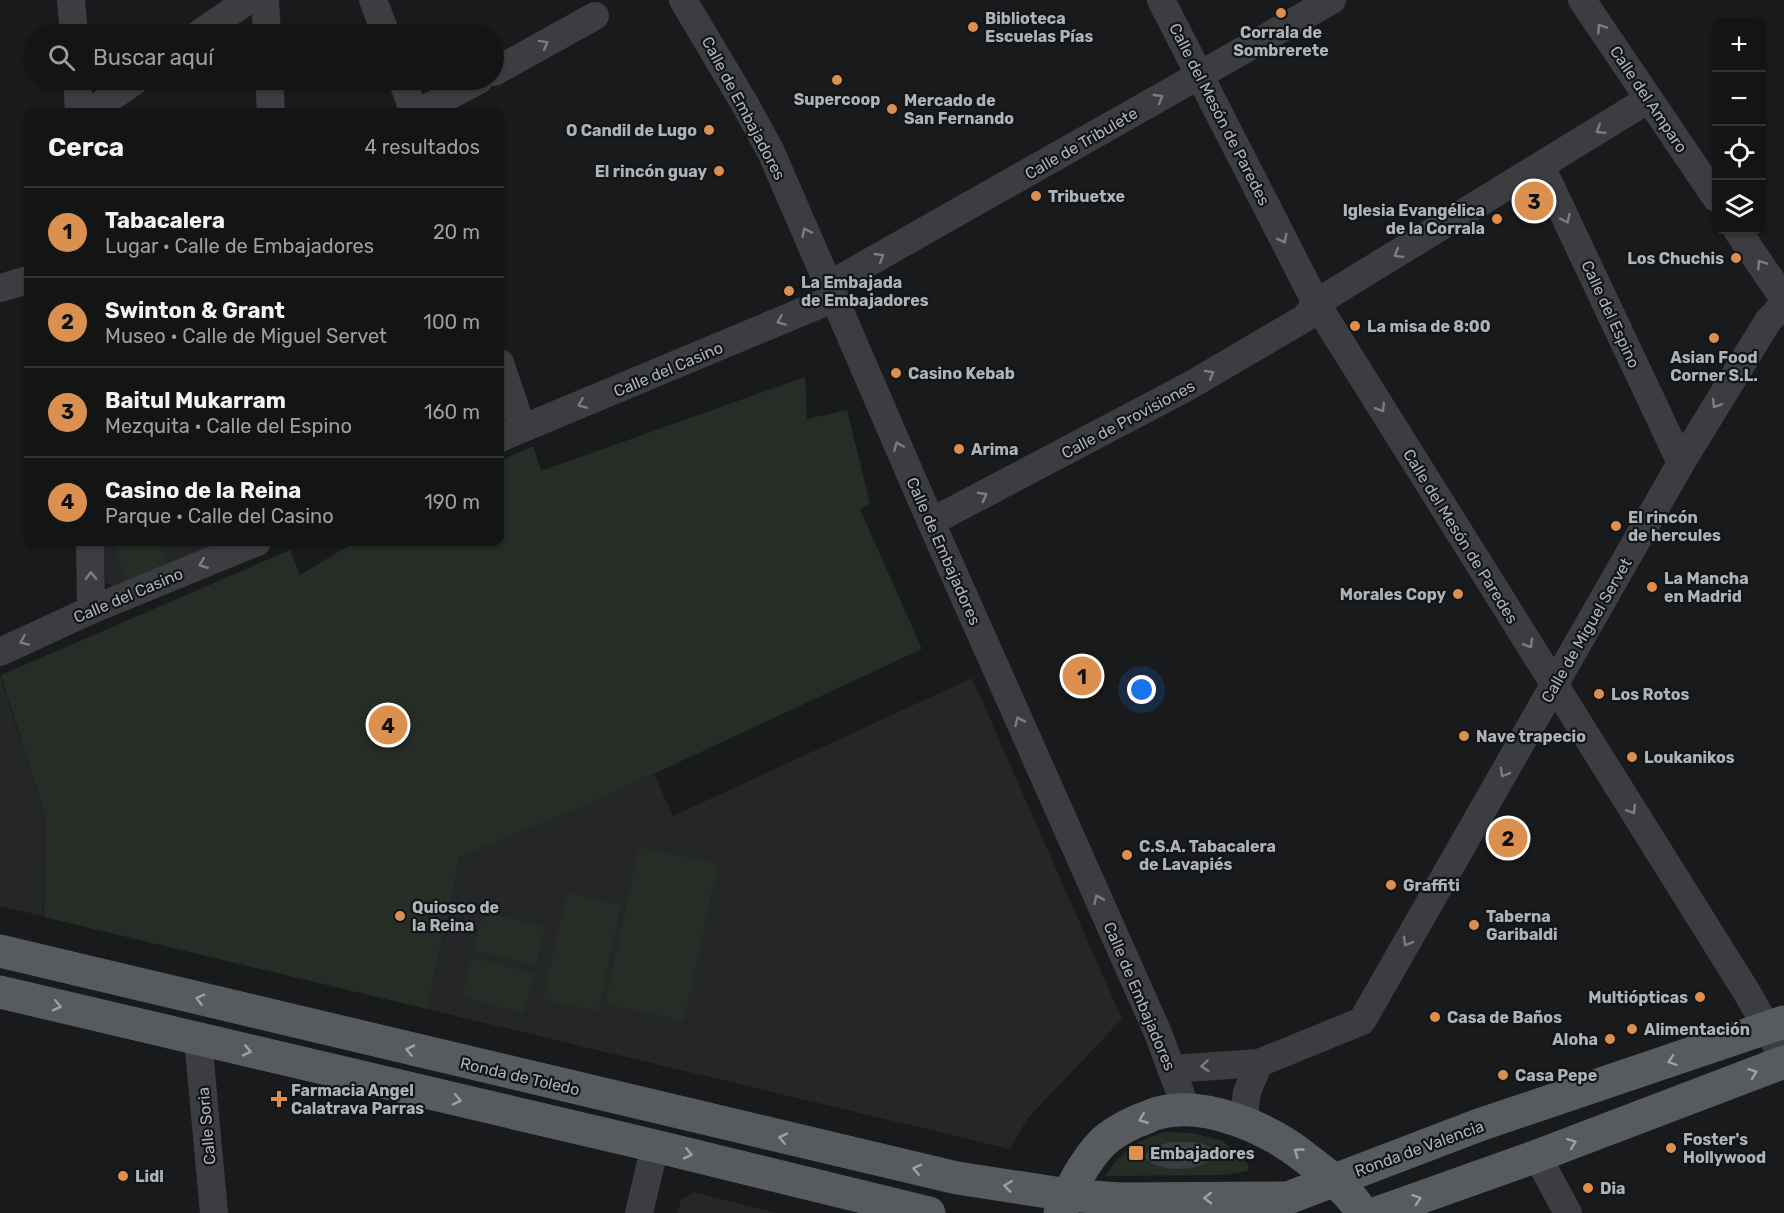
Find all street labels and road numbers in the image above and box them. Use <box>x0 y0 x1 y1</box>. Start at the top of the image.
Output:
street label: Calle del Mesón de Paredes <box>1165 20 1274 209</box>
street label: Calle de Embajadores <box>698 33 789 183</box>
street label: Calle del Amparo <box>1606 42 1691 156</box>
street label: Calle de Tribulete <box>1021 103 1141 183</box>
street label: Calle del Espino <box>1577 257 1644 371</box>
street label: Calle del Casino <box>611 338 726 401</box>
street label: Calle de Provisiones <box>1058 376 1198 463</box>
street label: Calle del Mesón de Paredes <box>1399 446 1522 627</box>
street label: Calle de Embajadores <box>902 474 985 628</box>
street label: Calle de Miguel Servet <box>1537 555 1636 706</box>
street label: Calle del Casino <box>71 564 186 627</box>
street label: Calle de Embajadores <box>1100 919 1179 1073</box>
street label: Ronda de Toledo <box>458 1054 581 1099</box>
street label: Calle Soria <box>194 1086 219 1166</box>
street label: Ronda de Valencia <box>1352 1116 1486 1181</box>

